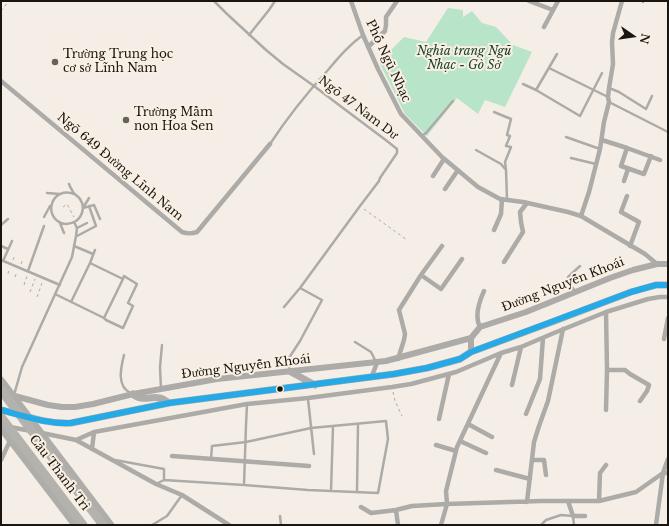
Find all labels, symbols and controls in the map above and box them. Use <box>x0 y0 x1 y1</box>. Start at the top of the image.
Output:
north arrow <box>613 16 653 56</box>
street label: Phố Ngũ Nhạc <box>363 18 413 104</box>
text: N <box>637 32 653 45</box>
park label: Nghĩa trang Ngũ Nhạc - Gò Sở <box>417 45 511 73</box>
place label: Trường Trung học cơ sở Lĩnh Nam <box>63 48 173 76</box>
marker: Trường Trung học cơ sở Lĩnh Nam <box>50 57 60 67</box>
street label: Ngõ 47 Nam Dư <box>315 73 401 143</box>
place label: Trường Mầm non Hoa Sen <box>134 106 213 134</box>
street label: Ngõ 649 Đường Lĩnh Nam <box>54 110 186 224</box>
marker: Trường Mầm non Hoa Sen <box>121 115 131 125</box>
street label: Đường Nguyễn Khoái <box>500 255 626 315</box>
street label: Đường Nguyễn Khoái <box>180 352 312 382</box>
unlabelled marker <box>275 384 285 394</box>
street label: Cầu Thanh Trì <box>26 432 92 514</box>

